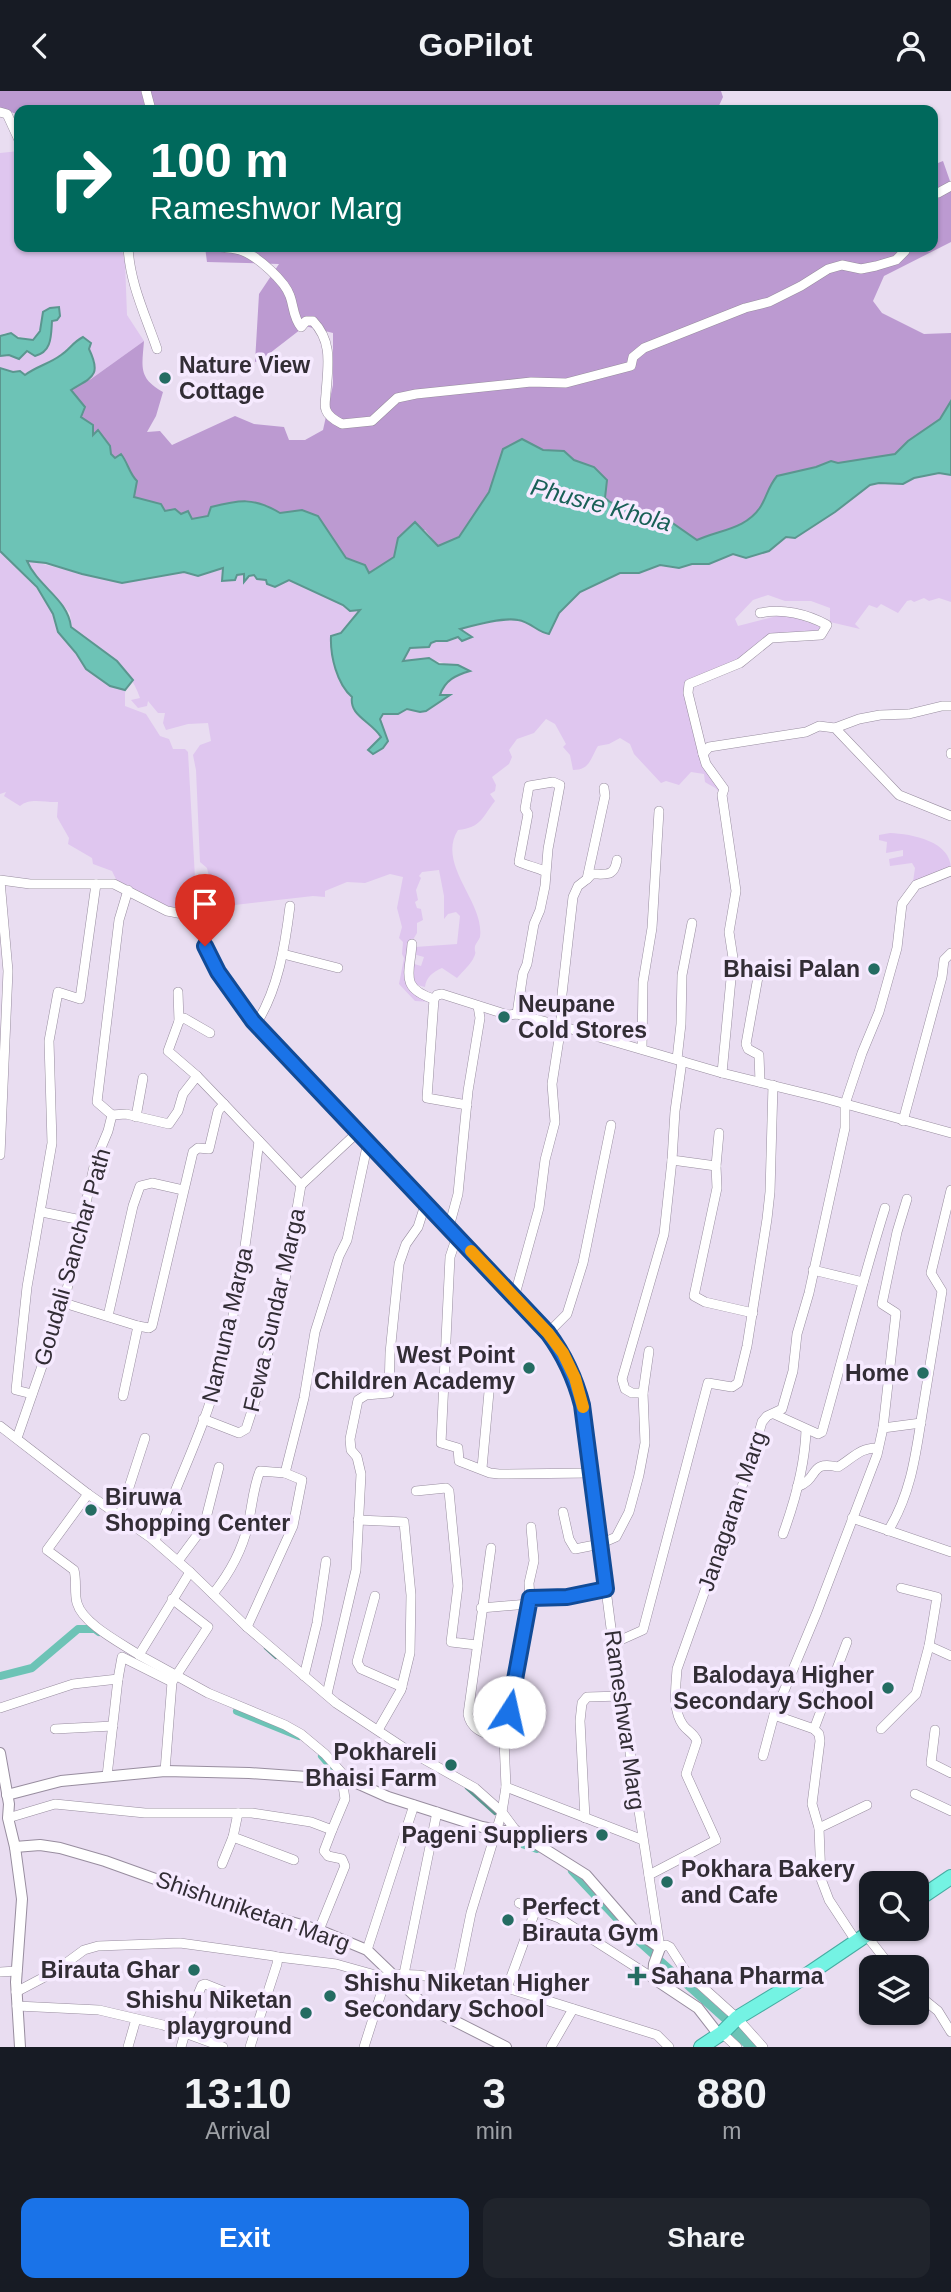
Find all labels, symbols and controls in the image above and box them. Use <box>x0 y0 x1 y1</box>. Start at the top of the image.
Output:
icon: back <box>21 27 59 65</box>
text: GoPilot <box>419 27 532 63</box>
icon: person <box>892 27 930 65</box>
icon: right <box>35 133 126 224</box>
text: 100 m <box>150 133 289 187</box>
text: Rameshwor Marg <box>150 190 403 226</box>
place label: Nature View Cottage <box>179 352 310 404</box>
marker: Nature View Cottage <box>157 370 173 386</box>
water label: Phusre Khola <box>528 473 674 536</box>
pin <box>175 874 235 946</box>
icon: arrive <box>186 885 224 923</box>
place label: Bhaisi Palan <box>723 956 860 982</box>
marker: Bhaisi Palan <box>866 961 882 977</box>
place label: Neupane Cold Stores <box>518 991 647 1043</box>
marker: Neupane Cold Stores <box>496 1009 512 1025</box>
street label: Goudali Sanchar Path <box>28 1145 116 1369</box>
street label: Fewa Sundar Marga <box>238 1205 310 1414</box>
street label: Namuna Marga <box>197 1245 258 1405</box>
place label: West Point Children Academy <box>314 1342 515 1394</box>
marker: West Point Children Academy <box>521 1360 537 1376</box>
place label: Home <box>845 1360 909 1386</box>
marker: Home <box>915 1365 931 1381</box>
street label: Janagaran Marg <box>692 1428 772 1594</box>
place label: Biruwa Shopping Center <box>105 1484 290 1536</box>
marker: Biruwa Shopping Center <box>83 1502 99 1518</box>
street label: Rameshwar Marg <box>599 1628 651 1812</box>
place label: Balodaya Higher Secondary School <box>673 1662 874 1714</box>
position arrow <box>472 1675 546 1749</box>
marker: Balodaya Higher Secondary School <box>880 1680 896 1696</box>
place label: Pokhareli Bhaisi Farm <box>305 1739 437 1791</box>
marker: Pokhareli Bhaisi Farm <box>443 1757 459 1773</box>
place label: Pageni Suppliers <box>401 1822 588 1848</box>
marker: Pageni Suppliers <box>594 1827 610 1843</box>
place label: Pokhara Bakery and Cafe <box>681 1856 855 1908</box>
street label: Shishuniketan Marg <box>153 1866 353 1956</box>
map controls <box>859 1871 929 2025</box>
button: search <box>859 1871 929 1941</box>
marker: Pokhara Bakery and Cafe <box>659 1874 675 1890</box>
place label: Perfect Birauta Gym <box>522 1894 659 1946</box>
marker: Perfect Birauta Gym <box>500 1912 516 1928</box>
button: layers <box>859 1955 929 2025</box>
place label: Birauta Ghar <box>41 1957 180 1983</box>
marker: Birauta Ghar <box>186 1962 202 1978</box>
place label: Sahana Pharma <box>651 1963 824 1989</box>
marker: Sahana Pharma <box>629 1968 645 1984</box>
place label: Shishu Niketan Higher Secondary School <box>344 1970 589 2022</box>
place label: Shishu Niketan playground <box>126 1987 292 2039</box>
marker: Shishu Niketan Higher Secondary School <box>322 1988 338 2004</box>
marker: Shishu Niketan playground <box>298 2005 314 2021</box>
text: 13:10 <box>184 2070 292 2117</box>
text: 3 <box>482 2070 506 2117</box>
text: 880 <box>697 2070 767 2117</box>
text: Arrival <box>205 2118 270 2144</box>
text: min <box>476 2118 513 2144</box>
text: m <box>722 2118 741 2144</box>
button: Exit <box>21 2198 469 2278</box>
button: Share <box>483 2198 930 2278</box>

